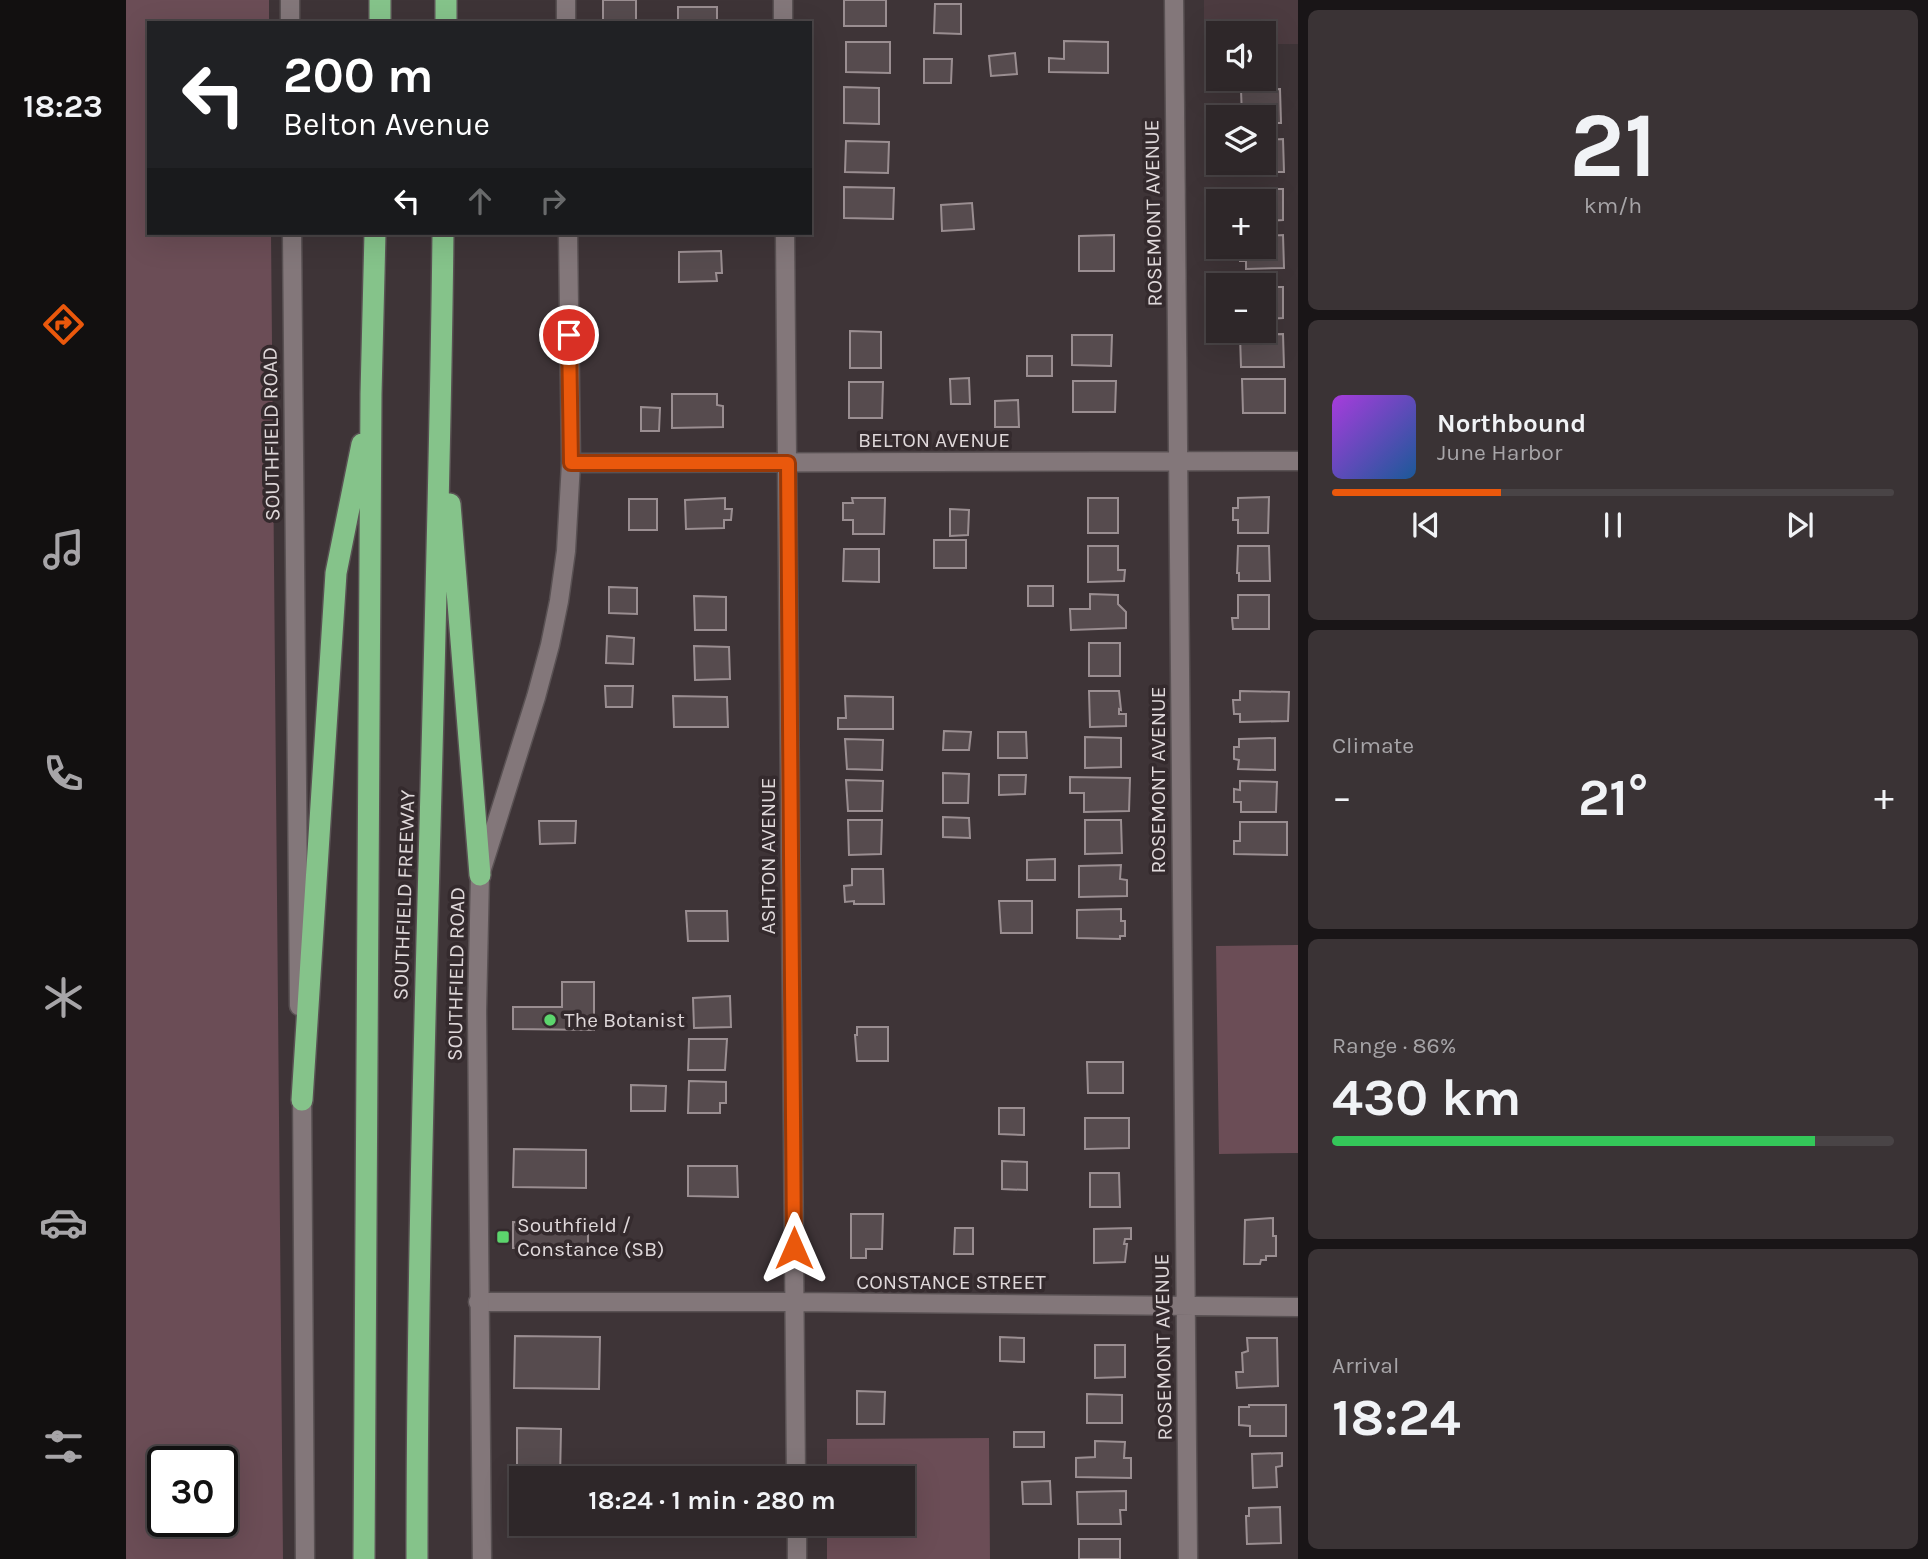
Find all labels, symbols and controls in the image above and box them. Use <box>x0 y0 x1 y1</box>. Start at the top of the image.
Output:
map controls <box>1206 21 1276 343</box>
button: sound <box>1206 21 1276 91</box>
text: 200 m <box>283 47 434 104</box>
icon: left <box>168 49 259 140</box>
text: 18:23 <box>23 88 103 125</box>
text: 21 <box>1569 93 1657 199</box>
button: layers <box>1206 105 1276 175</box>
text: Belton Avenue <box>283 106 490 143</box>
street label: ROSEMONT AVENUE <box>1139 119 1167 307</box>
icon: left <box>388 182 426 220</box>
icon: ahead <box>461 182 499 220</box>
icon: right <box>534 182 572 220</box>
button: + <box>1206 189 1276 259</box>
text: km/h <box>1584 192 1642 219</box>
button: − <box>1206 273 1276 343</box>
icon: directions <box>39 300 88 349</box>
pin <box>539 305 599 365</box>
icon: arrive <box>550 316 588 354</box>
street label: SOUTHFIELD ROAD <box>257 347 285 521</box>
text: Northbound <box>1437 408 1586 439</box>
street label: BELTON AVENUE <box>858 428 1010 452</box>
text: June Harbor <box>1437 439 1562 466</box>
icon: previous <box>1407 506 1445 544</box>
icon: pause <box>1594 506 1632 544</box>
icon: next <box>1781 506 1819 544</box>
icon: music <box>39 525 88 574</box>
street label: ROSEMONT AVENUE <box>1146 686 1170 874</box>
text: Climate <box>1332 732 1414 759</box>
icon: phone <box>39 749 88 798</box>
text: 21° <box>1578 767 1648 828</box>
text: − <box>1332 775 1352 820</box>
text: + <box>1874 775 1894 820</box>
street label: ASHTON AVENUE <box>756 777 780 935</box>
street label: SOUTHFIELD FREEWAY <box>388 789 420 1001</box>
street label: SOUTHFIELD ROAD <box>442 887 470 1061</box>
icon: climate <box>39 973 88 1022</box>
place label: The Botanist <box>564 1008 685 1032</box>
marker: The Botanist <box>542 1012 558 1028</box>
text: Range · 86% <box>1332 1032 1456 1059</box>
text: 430 km <box>1332 1067 1521 1128</box>
icon: car <box>39 1198 88 1247</box>
position arrow <box>757 1211 831 1285</box>
place label: Southfield / Constance (SB) <box>517 1213 664 1261</box>
marker: Southfield / Constance (SB) <box>495 1229 511 1245</box>
street label: ROSEMONT AVENUE <box>1149 1253 1177 1441</box>
street label: CONSTANCE STREET <box>856 1270 1046 1294</box>
text: Arrival <box>1332 1352 1399 1379</box>
text: 18:24 <box>1332 1387 1461 1448</box>
icon: filters <box>39 1422 88 1471</box>
speed limit sign: 30 <box>147 1446 238 1537</box>
text: 18:24 · 1 min · 280 m <box>588 1485 836 1516</box>

